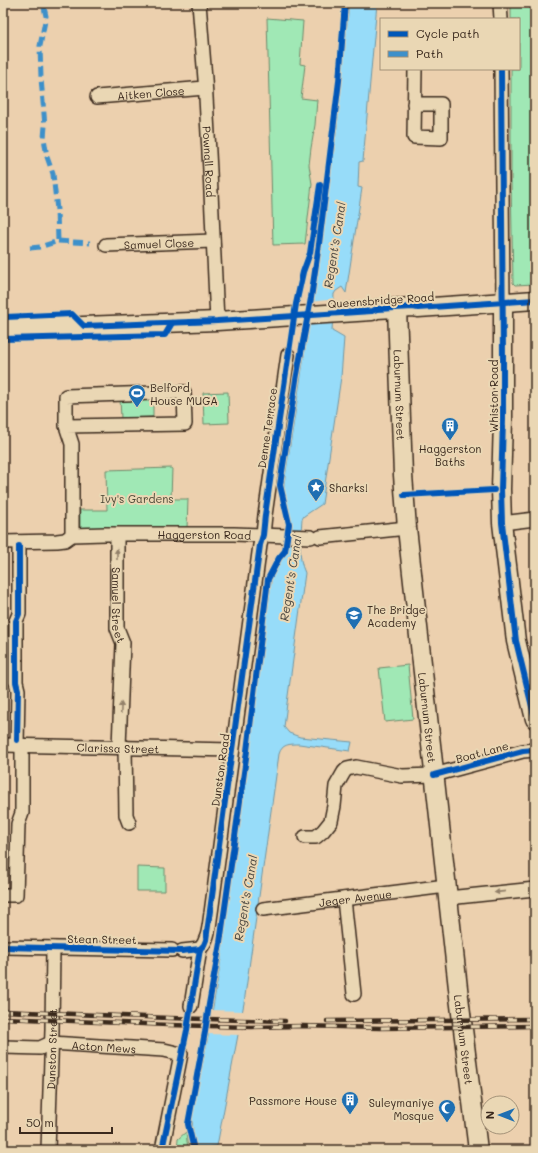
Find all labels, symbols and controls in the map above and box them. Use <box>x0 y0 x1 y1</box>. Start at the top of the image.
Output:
legend <box>380 18 520 70</box>
text: Cycle path <box>416 25 479 41</box>
text: Path <box>416 45 443 61</box>
street label: Aitken Close <box>117 82 185 103</box>
street label: Pownall Road <box>200 126 219 198</box>
water label: Regent's Canal <box>319 201 349 289</box>
street label: Samuel Close <box>124 234 195 252</box>
street label: Queensbridge Road <box>327 289 435 311</box>
street label: Laburnum Street <box>391 349 409 441</box>
street label: Whiston Road <box>486 359 501 432</box>
place label: Belford House MUGA <box>150 380 218 408</box>
sports icon: Belford House MUGA <box>127 383 147 408</box>
street label: Denne Terrace <box>254 387 280 469</box>
building icon: Haggerston Baths <box>440 416 460 441</box>
place label: Haggerston Baths <box>419 441 481 469</box>
place icon: Sharks! <box>306 477 326 502</box>
place label: Sharks! <box>329 480 368 495</box>
park label: Ivy's Gardens <box>100 491 174 506</box>
street label: Haggerston Road <box>157 526 251 542</box>
water label: Regent's Canal <box>275 534 305 622</box>
one-way arrow <box>114 547 120 560</box>
street label: Samuel Street <box>110 567 130 645</box>
place label: The Bridge Academy <box>367 602 426 630</box>
school or university icon: The Bridge Academy <box>344 605 364 630</box>
street label: Laburnum Street <box>416 672 440 764</box>
one-way arrow <box>117 702 124 714</box>
street label: Dunston Road <box>207 733 233 807</box>
street label: Boat Lane <box>454 738 510 766</box>
street label: Clarissa Street <box>77 739 160 756</box>
water label: Regent's Canal <box>230 854 260 942</box>
street label: Jeger Avenue <box>318 885 393 909</box>
one-way arrow <box>494 889 506 896</box>
street label: Stean Street <box>67 931 137 947</box>
street label: Laburnum Street <box>451 994 477 1086</box>
street label: Dunston Street <box>43 1008 60 1090</box>
street label: Acton Mews <box>71 1037 137 1056</box>
building icon: Passmore House <box>340 1090 360 1115</box>
place label: Passmore House <box>249 1093 337 1108</box>
place label: Suleymaniye Mosque <box>369 1095 434 1123</box>
north arrow <box>480 1095 520 1135</box>
mosque icon: Suleymaniye Mosque <box>437 1098 457 1123</box>
scale bar <box>20 1109 112 1135</box>
text: N <box>482 1111 497 1119</box>
text: 50 m <box>26 1114 54 1130</box>

